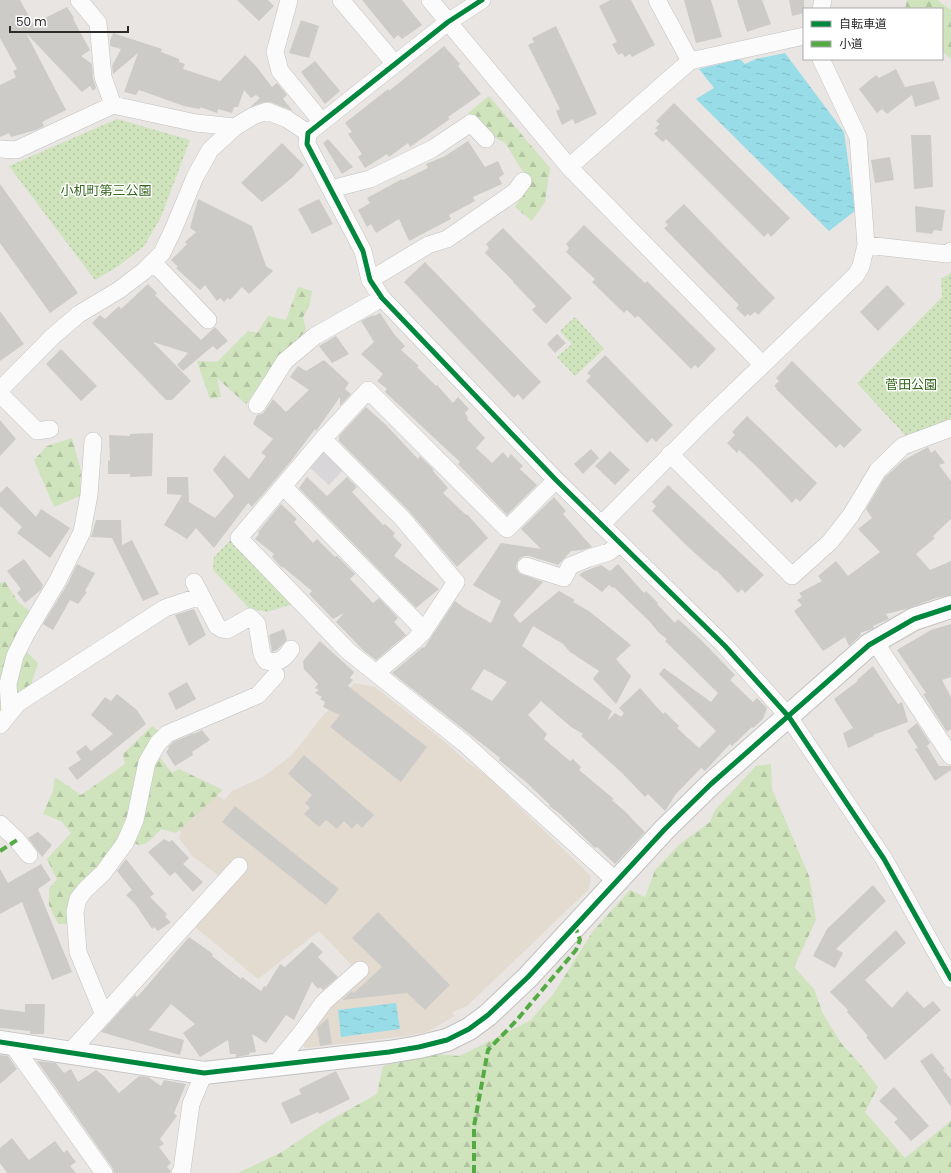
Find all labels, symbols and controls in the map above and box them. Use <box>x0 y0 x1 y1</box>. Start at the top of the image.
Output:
scale bar <box>10 8 128 34</box>
legend <box>803 8 943 60</box>
text: 50 m <box>16 13 47 30</box>
text: 自転車道 <box>839 15 887 32</box>
text: 小道 <box>839 35 863 52</box>
park label: 小机町第三公園 <box>60 181 152 200</box>
park label: 菅田公園 <box>885 375 937 394</box>

